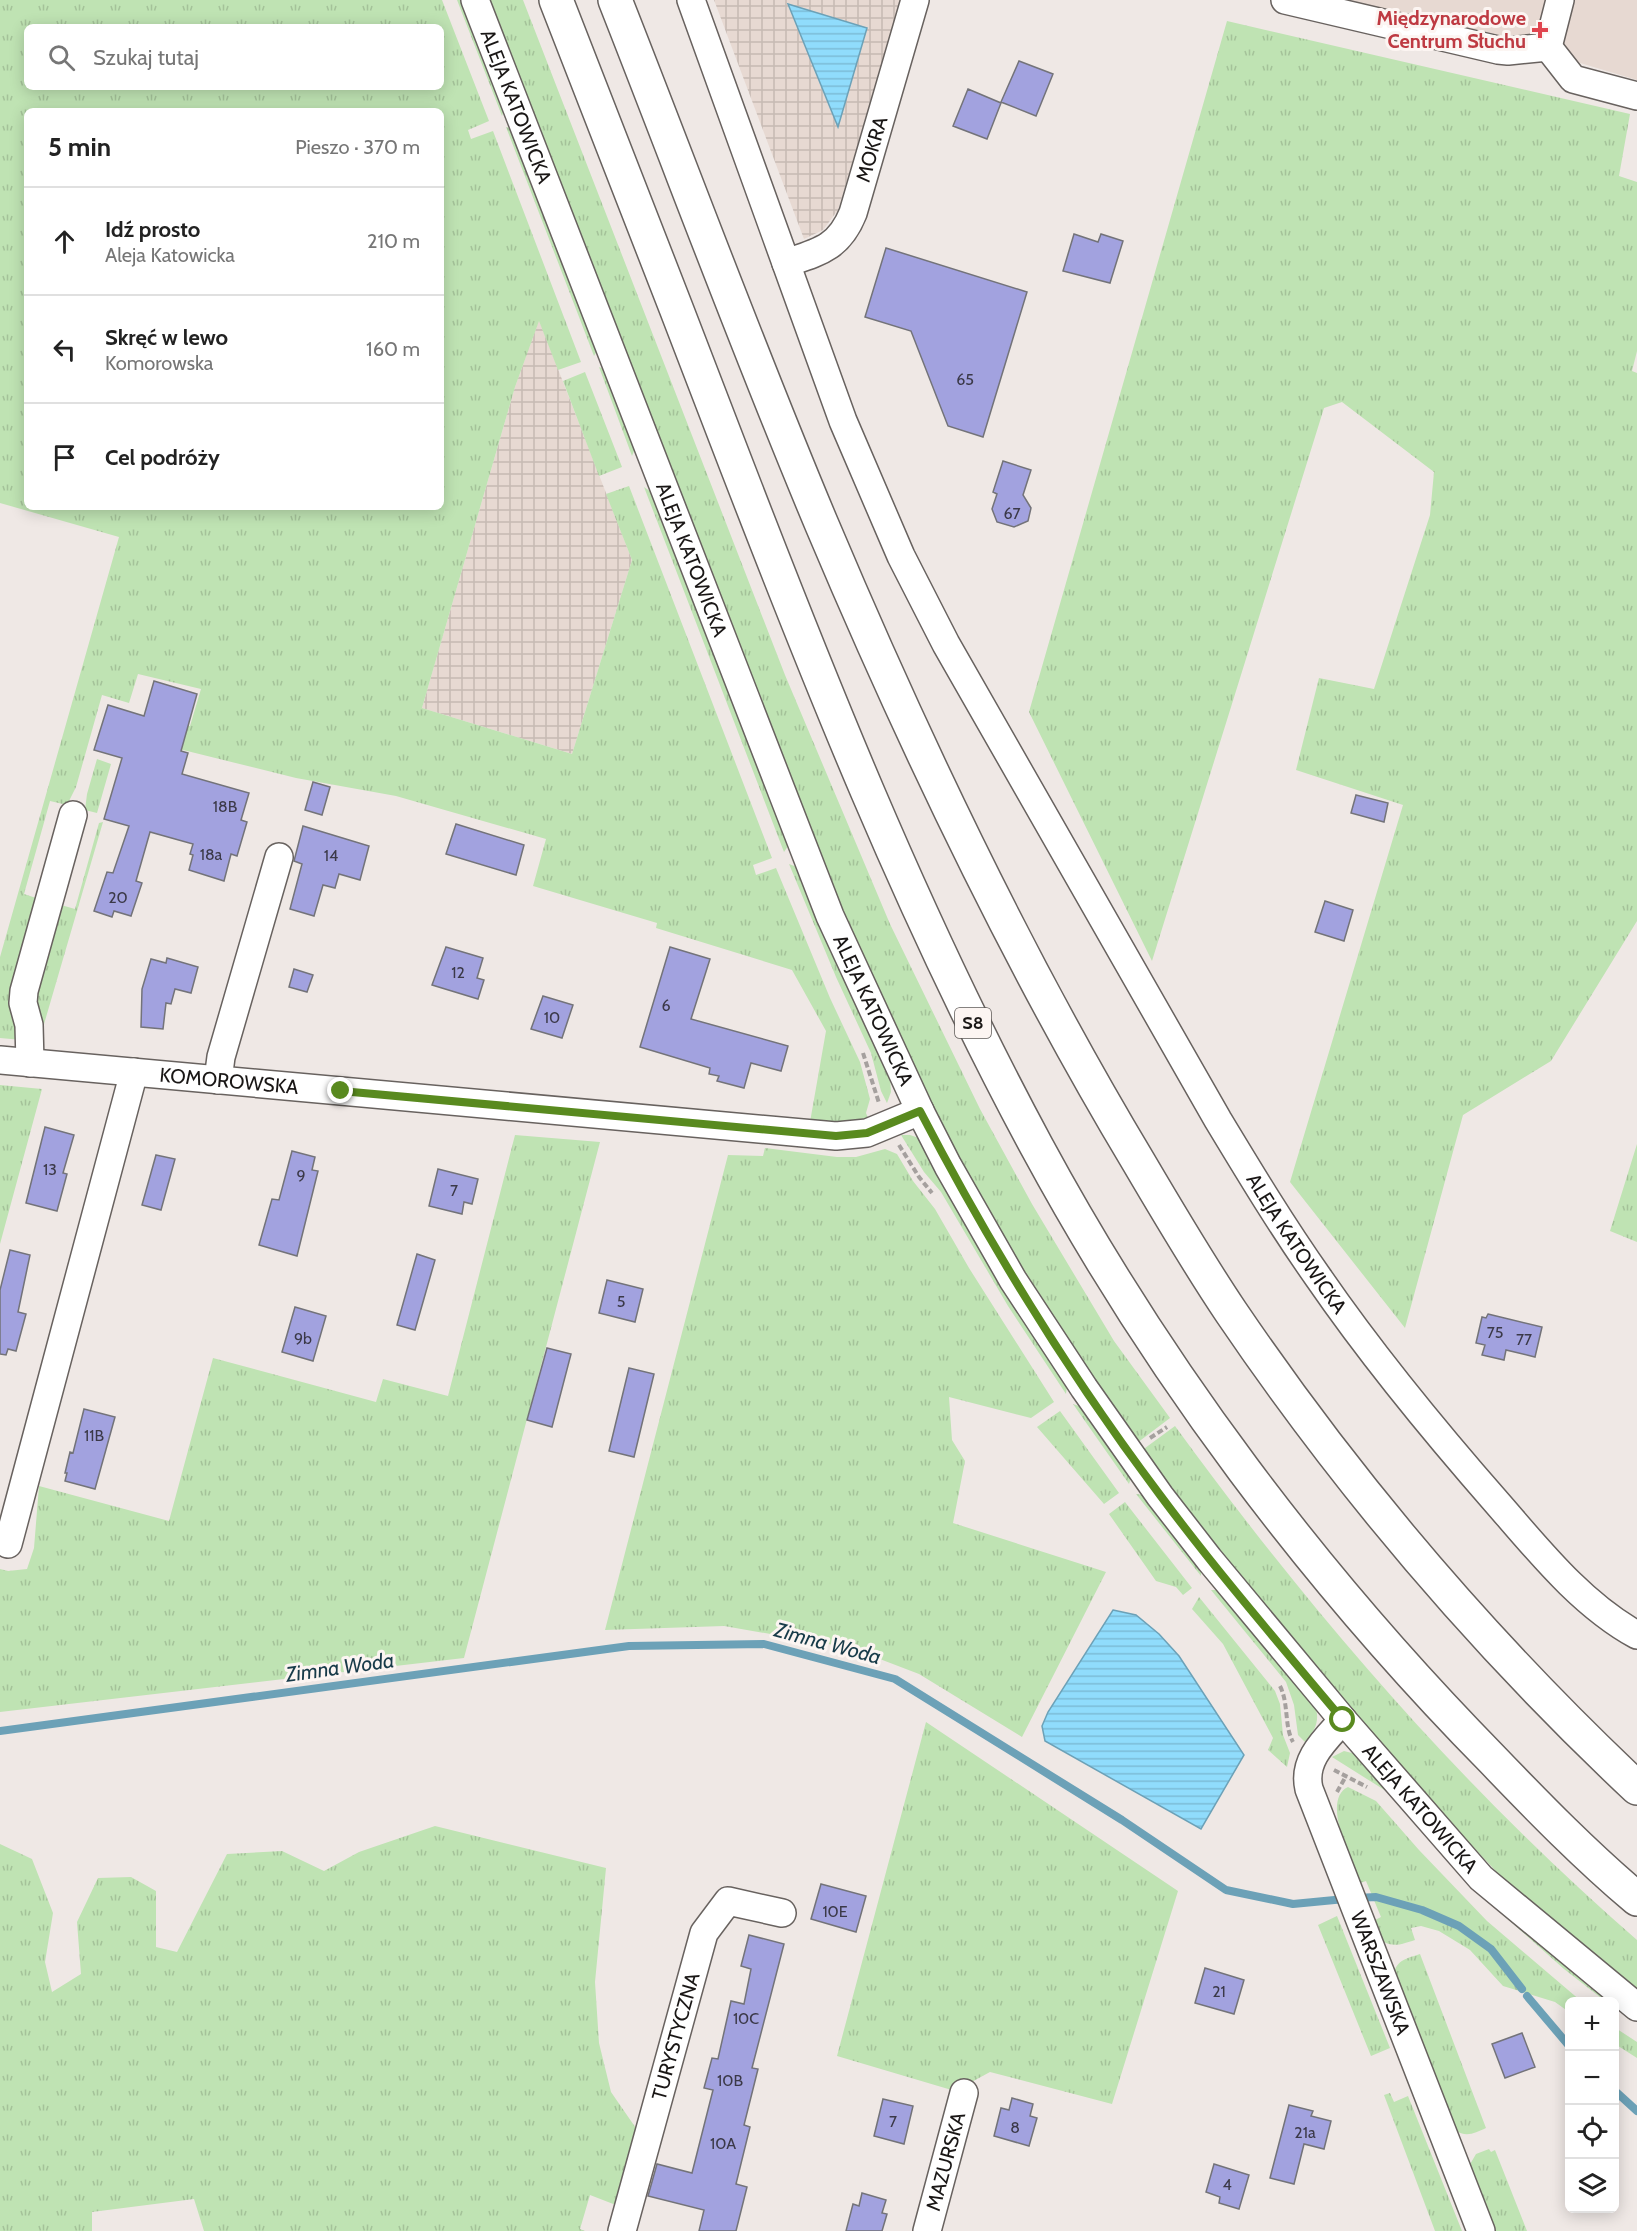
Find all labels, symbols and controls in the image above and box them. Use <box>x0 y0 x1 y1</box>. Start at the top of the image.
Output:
place label: Międzynarodowe Centrum Słuchu <box>1377 6 1526 53</box>
marker: Międzynarodowe Centrum Słuchu <box>1531 21 1549 39</box>
search box <box>24 24 444 90</box>
street label: ALEJA KATOWICKA <box>475 26 557 187</box>
icon: search <box>45 41 78 74</box>
text: Szukaj tutaj <box>93 44 199 71</box>
street label: MOKRA <box>851 113 893 185</box>
text: 5 min <box>48 131 111 163</box>
text: Pieszo · 370 m <box>295 135 420 159</box>
text: Idź prosto <box>105 216 200 243</box>
icon: ahead <box>48 225 81 258</box>
text: 210 m <box>367 229 420 253</box>
text: Aleja Katowicka <box>105 243 235 267</box>
text: Skręć w lewo <box>105 324 228 351</box>
icon: left <box>48 333 81 366</box>
text: 160 m <box>366 337 420 361</box>
text: Komorowska <box>105 351 213 375</box>
house number: 65 <box>956 370 974 389</box>
icon: arrive <box>48 441 81 474</box>
text: Cel podróży <box>105 444 220 471</box>
street label: ALEJA KATOWICKA <box>651 479 733 641</box>
house number: 67 <box>1003 504 1021 523</box>
house number: 18B <box>213 797 238 816</box>
house number: 18a <box>200 845 223 864</box>
house number: 14 <box>324 846 338 865</box>
house number: 20 <box>108 888 128 907</box>
street label: ALEJA KATOWICKA <box>828 931 919 1090</box>
house number: 12 <box>451 963 465 982</box>
house number: 6 <box>661 996 671 1015</box>
house number: 10 <box>544 1008 560 1027</box>
road number: S8 <box>955 1008 991 1038</box>
street label: KOMOROWSKA <box>159 1063 300 1099</box>
route end <box>327 1077 353 1103</box>
house number: 13 <box>43 1160 57 1179</box>
house number: 9 <box>296 1166 306 1185</box>
street label: ALEJA KATOWICKA <box>1241 1169 1352 1319</box>
house number: 7 <box>450 1181 458 1200</box>
house number: 5 <box>617 1292 625 1311</box>
house number: 75 <box>1487 1323 1503 1342</box>
house number: 9b <box>294 1329 312 1348</box>
house number: 77 <box>1516 1330 1532 1349</box>
house number: 11B <box>84 1426 104 1445</box>
water label: Zimna Woda <box>771 1617 884 1669</box>
water label: Zimna Woda <box>283 1647 396 1687</box>
route start <box>1329 1706 1355 1732</box>
street label: ALEJA KATOWICKA <box>1357 1739 1483 1878</box>
house number: 10E <box>822 1902 848 1921</box>
street label: WARSZAWSKA <box>1346 1908 1416 2039</box>
street label: TURYSTYCZNA <box>647 1969 705 2103</box>
house number: 21 <box>1212 1982 1226 2001</box>
map controls <box>1565 1997 1619 2213</box>
button: + <box>1565 1997 1619 2051</box>
house number: 10C <box>733 2009 759 2028</box>
button: − <box>1565 2051 1619 2105</box>
house number: 10B <box>717 2071 743 2090</box>
button: locate <box>1565 2105 1619 2159</box>
street label: MAZURSKA <box>921 2109 971 2214</box>
house number: 7 <box>889 2112 897 2131</box>
house number: 8 <box>1010 2118 1020 2137</box>
house number: 21a <box>1294 2123 1316 2142</box>
house number: 10A <box>710 2134 736 2153</box>
button: layers <box>1565 2159 1619 2213</box>
house number: 4 <box>1222 2175 1232 2194</box>

